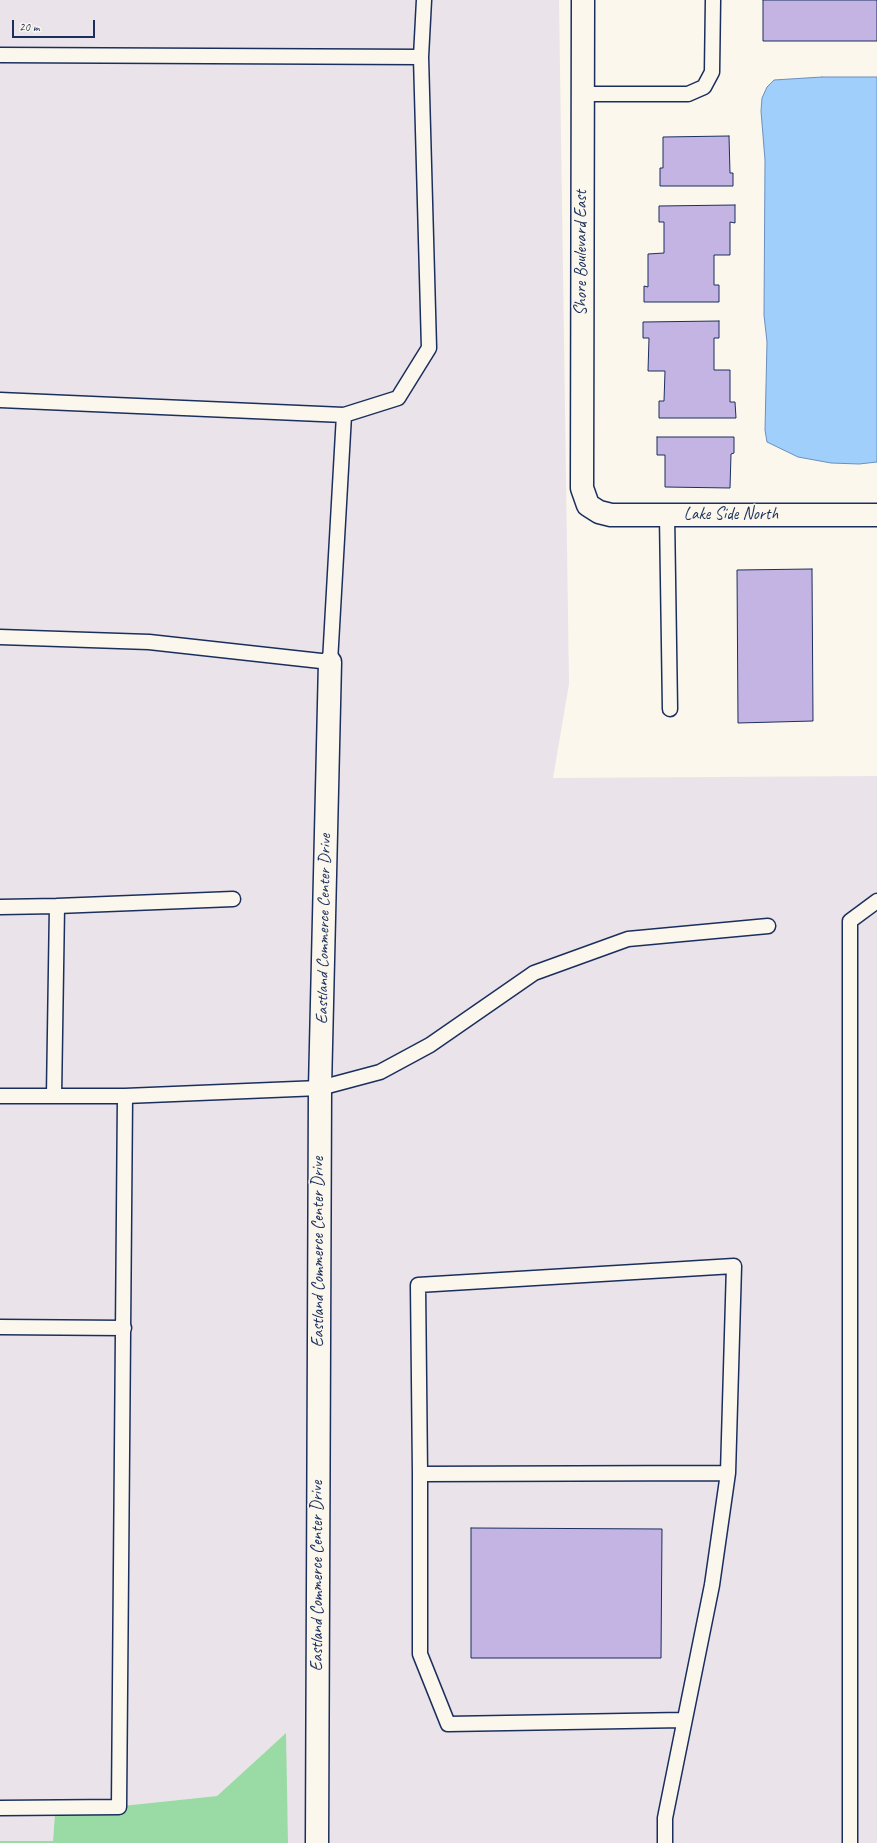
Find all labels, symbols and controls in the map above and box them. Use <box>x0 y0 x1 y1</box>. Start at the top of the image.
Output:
scale bar <box>14 12 97 38</box>
text: 20 m <box>19 19 39 35</box>
street label: Shore Boulevard East <box>572 190 592 316</box>
street label: Lake Side North <box>684 505 778 525</box>
street label: Eastland Commerce Center Drive <box>312 834 336 1024</box>
street label: Eastland Commerce Center Drive <box>309 1157 329 1347</box>
street label: Eastland Commerce Center Drive <box>308 1481 328 1671</box>

